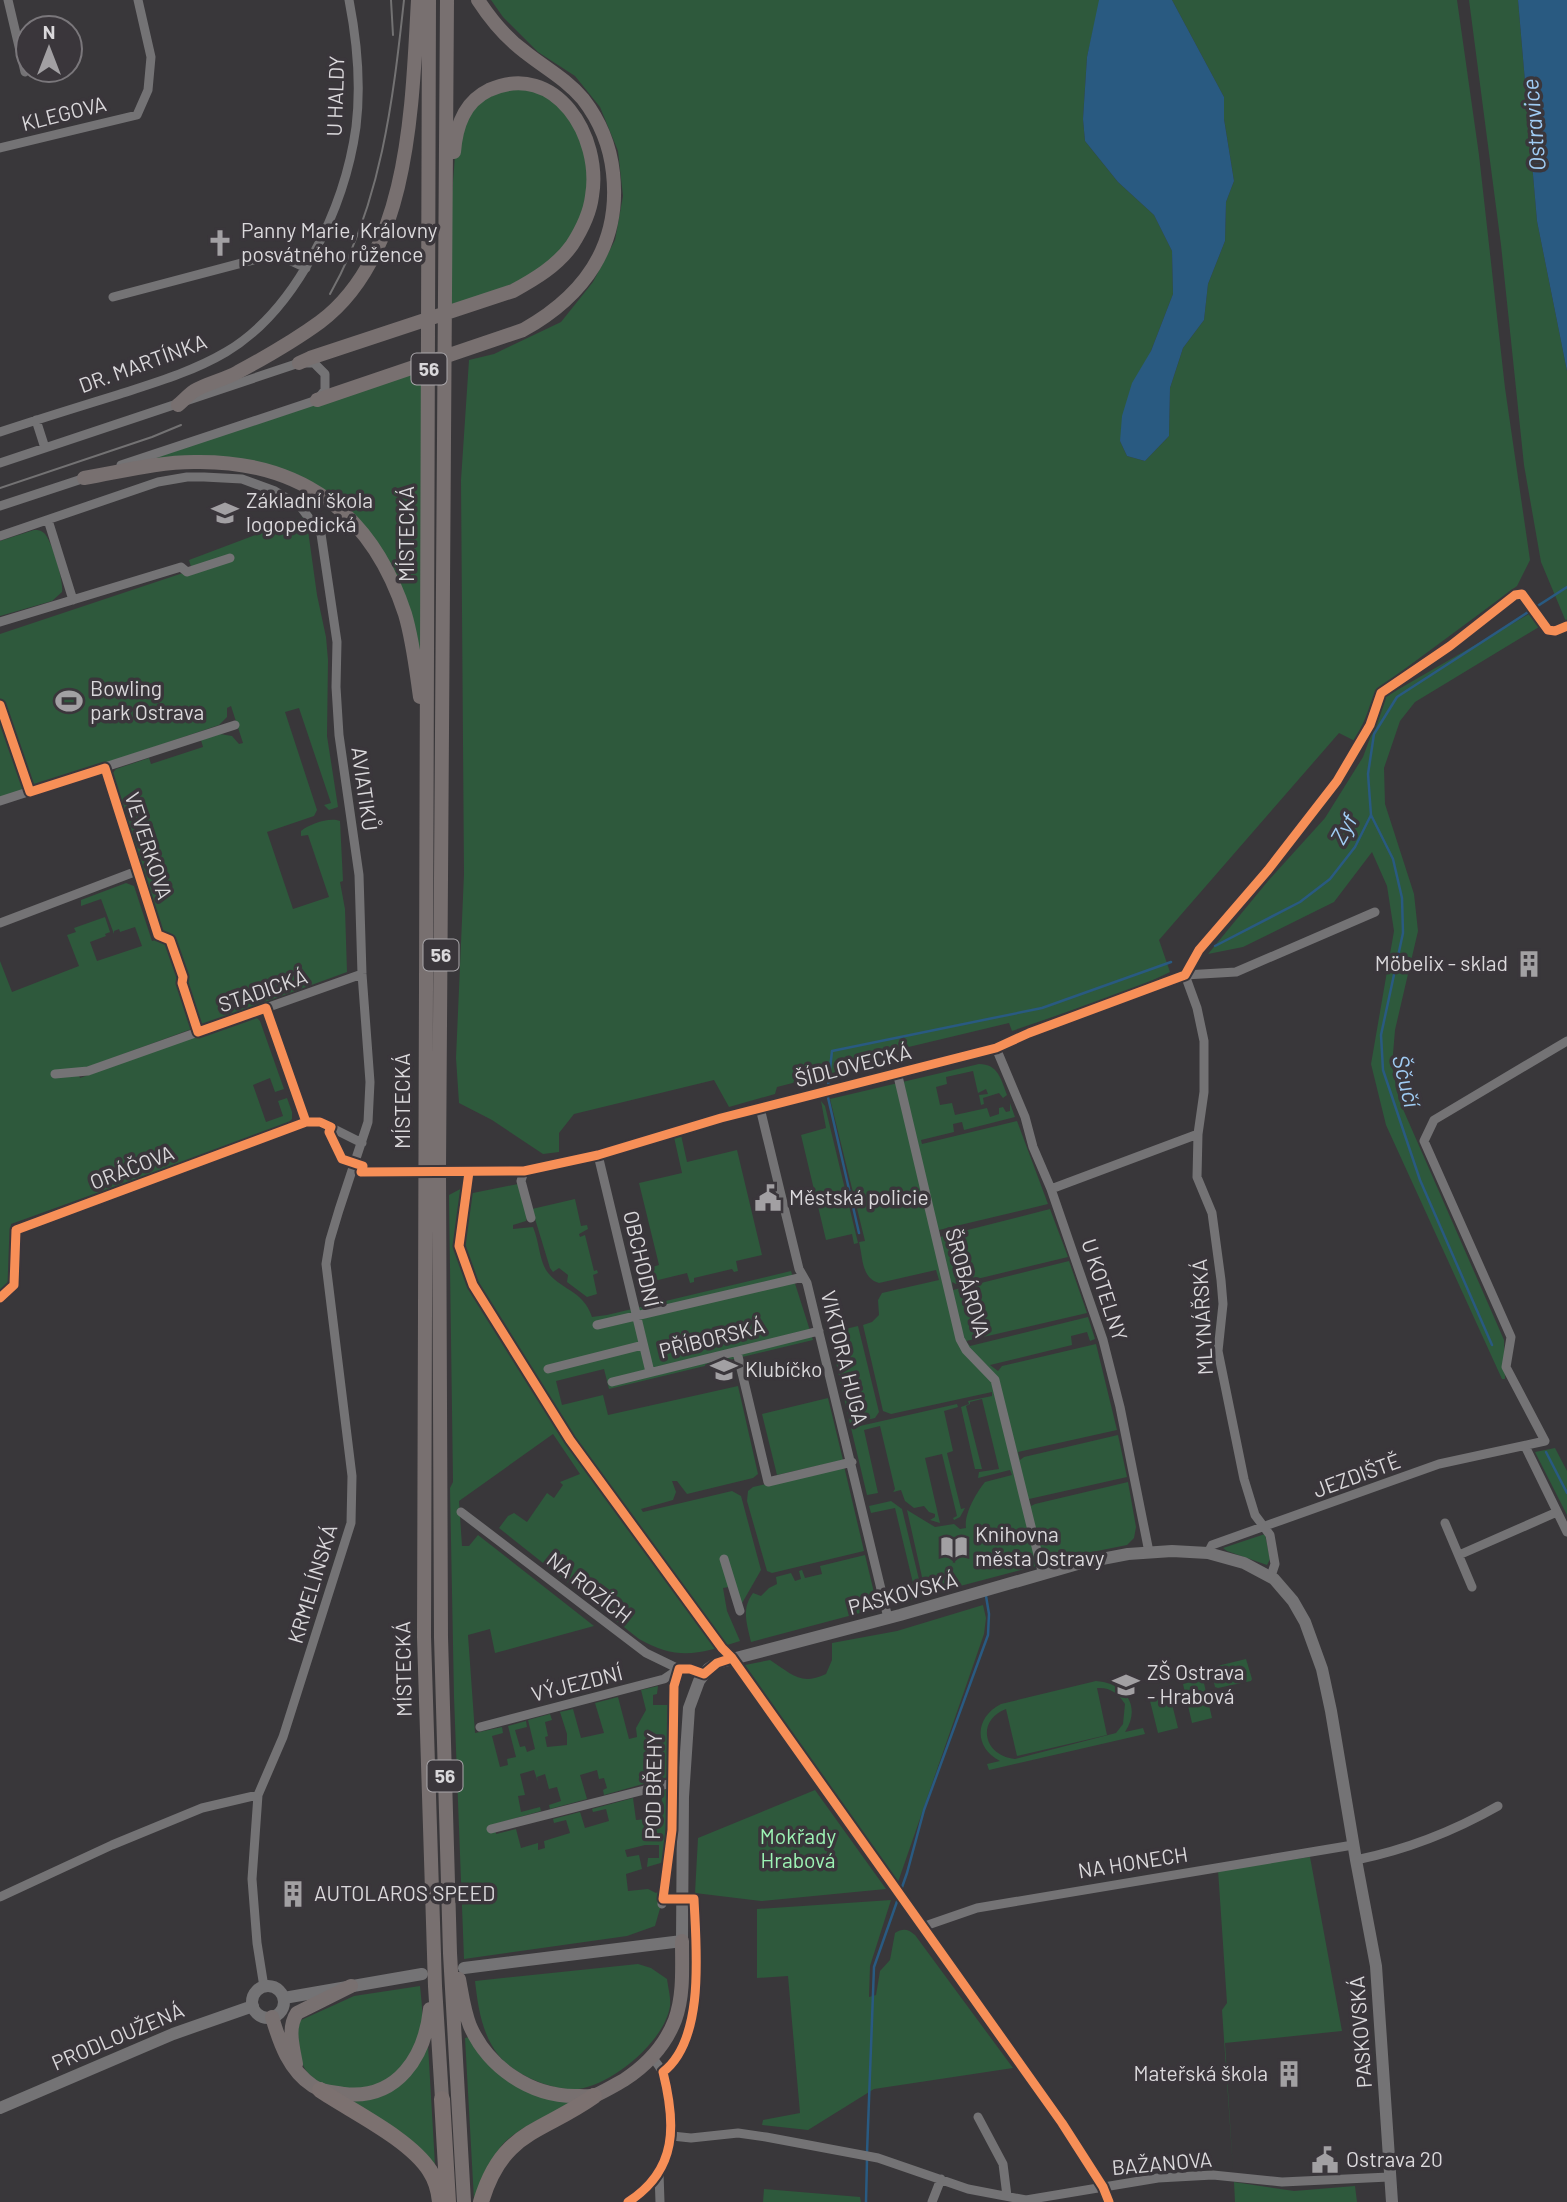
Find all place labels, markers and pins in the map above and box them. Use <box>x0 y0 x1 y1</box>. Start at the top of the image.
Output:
place label: Panny Marie, Královny posvátného růžence <box>241 217 438 266</box>
church icon: Panny Marie, Královny posvátného růžence <box>205 228 235 258</box>
place label: Základní škola logopedická <box>246 487 373 536</box>
school or university icon: Základní škola logopedická <box>210 498 240 528</box>
place label: Bowling park Ostrava <box>90 675 204 724</box>
sports icon: Bowling park Ostrava <box>54 686 84 716</box>
building icon: Möbelix - sklad <box>1514 949 1544 979</box>
place label: Möbelix - sklad <box>1375 950 1508 975</box>
public building icon: Městská policie <box>753 1183 783 1213</box>
place label: Městská policie <box>789 1184 929 1209</box>
school or university icon: Klubíčko <box>709 1355 739 1385</box>
place label: Klubíčko <box>745 1356 822 1381</box>
place label: Knihovna města Ostravy <box>975 1521 1105 1570</box>
library icon: Knihovna města Ostravy <box>939 1532 969 1562</box>
place label: ZŠ Ostrava - Hrabová <box>1147 1659 1244 1708</box>
school or university icon: ZŠ Ostrava - Hrabová <box>1111 1670 1141 1700</box>
building icon: AUTOLAROS SPEED <box>278 1879 308 1909</box>
place label: AUTOLAROS SPEED <box>314 1880 495 1905</box>
building icon: Mateřská škola <box>1274 2059 1304 2089</box>
place label: Mateřská škola <box>1134 2060 1268 2085</box>
public building icon: Ostrava 20 <box>1310 2145 1340 2175</box>
place label: Ostrava 20 <box>1346 2146 1443 2171</box>

